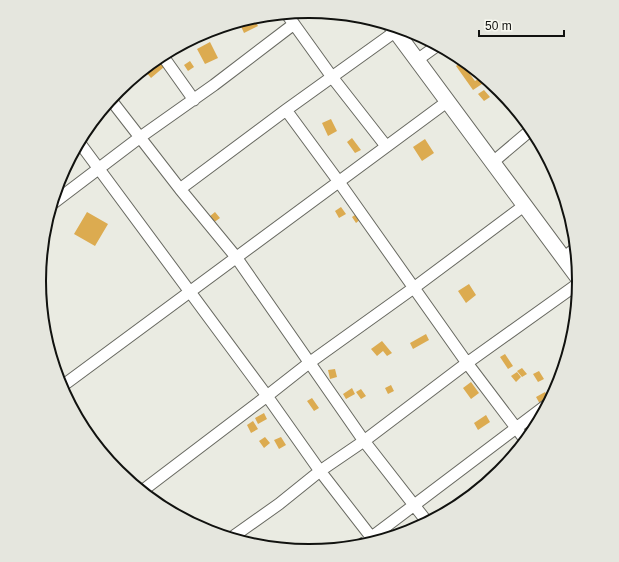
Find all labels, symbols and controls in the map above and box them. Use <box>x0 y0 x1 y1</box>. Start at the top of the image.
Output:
scale bar <box>479 12 564 38</box>
text: 50 m <box>485 19 512 33</box>

